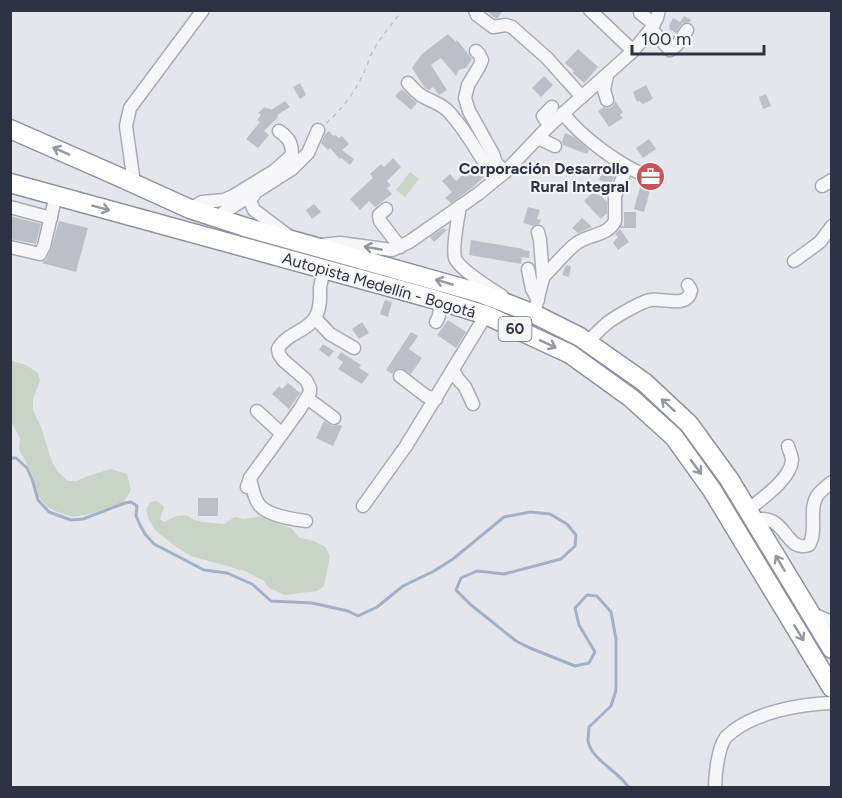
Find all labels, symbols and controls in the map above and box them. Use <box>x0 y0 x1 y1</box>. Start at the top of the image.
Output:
scale bar <box>632 18 764 56</box>
text: 100 m <box>641 28 691 50</box>
one-way arrow <box>52 144 70 155</box>
place label: Corporación Desarrollo Rural Integral <box>459 159 629 196</box>
office icon: Corporación Desarrollo Rural Integral <box>634 161 666 193</box>
one-way arrow <box>91 203 110 214</box>
one-way arrow <box>363 242 383 253</box>
street label: Autopista Medellín - Bogotá <box>280 248 478 322</box>
one-way arrow <box>435 276 454 287</box>
road number: 60 <box>498 317 532 341</box>
one-way arrow <box>539 338 557 350</box>
one-way arrow <box>661 398 676 412</box>
one-way arrow <box>690 459 702 475</box>
one-way arrow <box>773 555 785 572</box>
one-way arrow <box>793 624 805 641</box>

